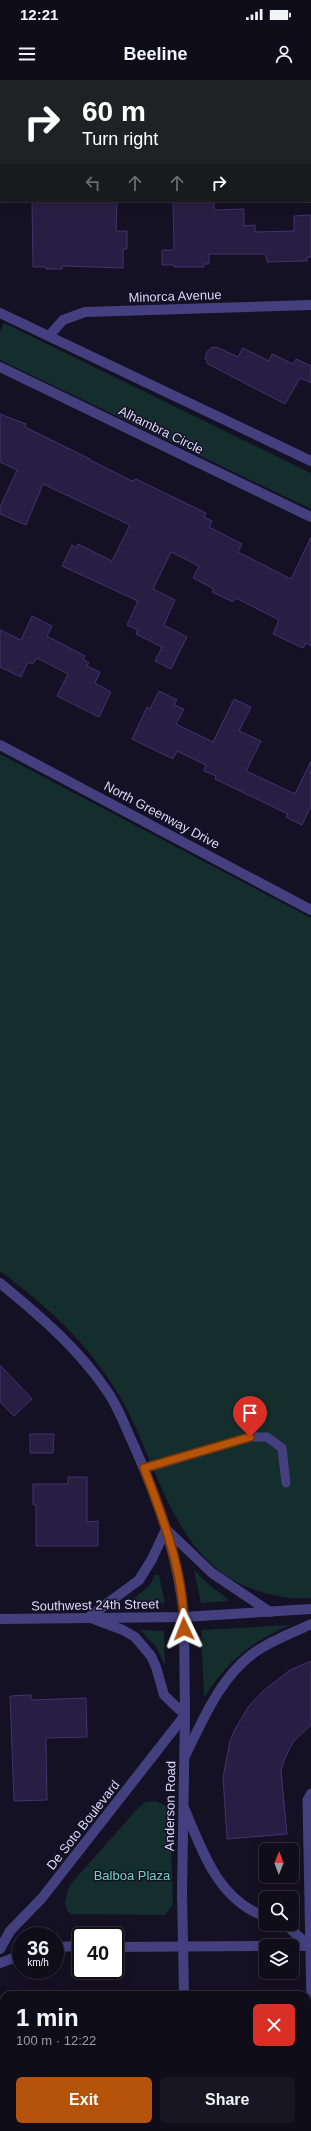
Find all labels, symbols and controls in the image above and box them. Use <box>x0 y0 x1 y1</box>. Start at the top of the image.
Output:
text: 12:21 <box>20 6 58 23</box>
icon: menu <box>16 43 38 65</box>
icon: person <box>273 43 295 65</box>
text: Beeline <box>123 44 188 64</box>
icon: right <box>16 96 68 148</box>
text: 60 m <box>82 96 146 127</box>
text: Turn right <box>82 129 158 149</box>
icon: left <box>82 172 104 194</box>
icon: ahead <box>124 172 146 194</box>
icon: ahead <box>166 172 188 194</box>
icon: right <box>208 172 230 194</box>
street label: Minorca Avenue <box>128 287 222 305</box>
street label: Alhambra Circle <box>116 403 206 457</box>
street label: North Greenway Drive <box>102 778 222 852</box>
pin <box>233 1396 267 1437</box>
icon: arrive <box>239 1402 261 1424</box>
street label: Southwest 24th Street <box>31 1596 159 1614</box>
position arrow <box>163 1608 205 1650</box>
street label: Anderson Road <box>162 1761 178 1851</box>
street label: De Soto Boulevard <box>43 1777 123 1873</box>
north arrow <box>259 1843 299 1883</box>
map controls <box>259 1843 299 1979</box>
park label: Balboa Plaza <box>94 1868 171 1883</box>
button: search <box>259 1891 299 1931</box>
speed limit sign: 40 <box>72 1927 124 1979</box>
text: 36 <box>27 1937 49 1959</box>
button: layers <box>259 1939 299 1979</box>
text: km/h <box>27 1957 49 1968</box>
text: 1 min <box>16 2004 79 2031</box>
button: close <box>253 2004 295 2046</box>
text: 100 m · 12:22 <box>16 2033 96 2048</box>
button: Exit <box>16 2077 152 2123</box>
button: Share <box>160 2077 295 2123</box>

